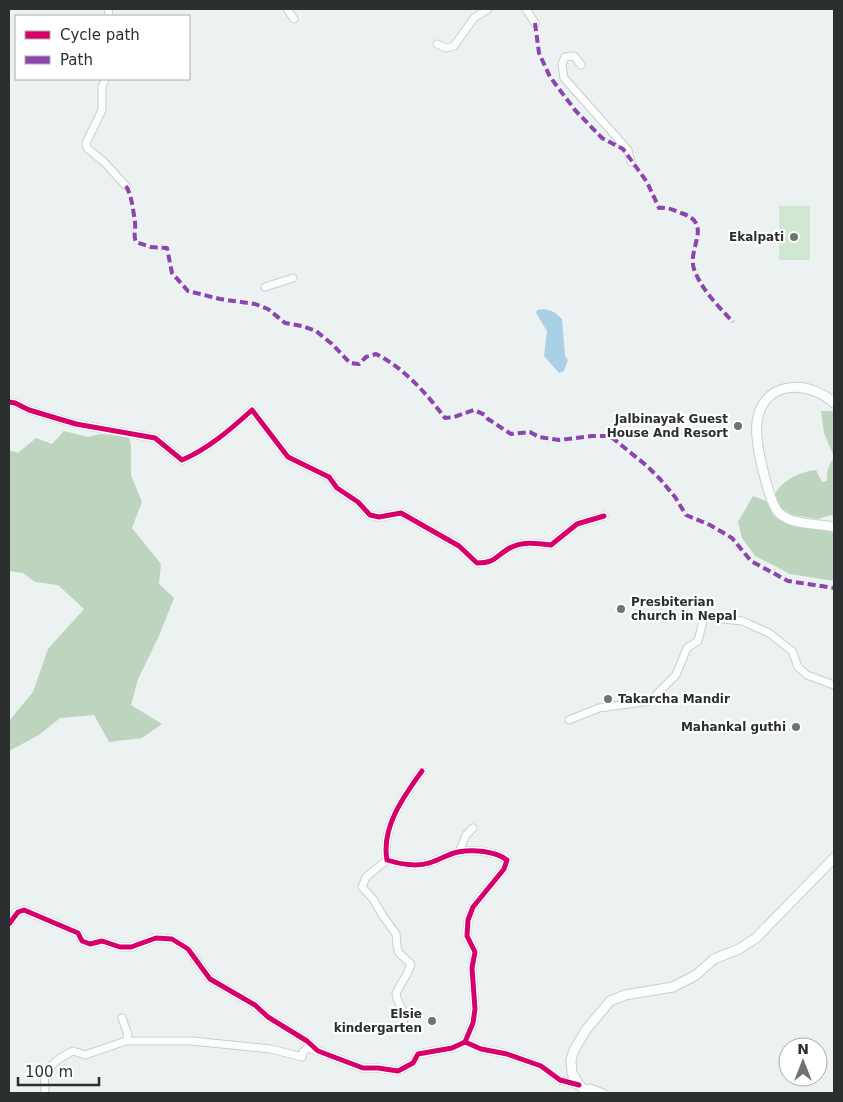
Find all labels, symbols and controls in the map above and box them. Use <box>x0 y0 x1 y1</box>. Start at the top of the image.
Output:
legend <box>15 15 190 80</box>
text: Cycle path <box>60 26 140 44</box>
text: Path <box>60 51 93 69</box>
place label: Ekalpati <box>729 230 784 244</box>
marker: Ekalpati <box>788 231 800 243</box>
place label: Jalbinayak Guest House And Resort <box>607 412 728 440</box>
marker: Jalbinayak Guest House And Resort <box>732 420 744 432</box>
place label: Presbiterian church in Nepal <box>631 595 737 623</box>
marker: Presbiterian church in Nepal <box>615 603 627 615</box>
place label: Takarcha Mandir <box>618 692 730 706</box>
marker: Takarcha Mandir <box>602 693 614 705</box>
place label: Mahankal guthi <box>681 720 786 734</box>
marker: Mahankal guthi <box>790 721 802 733</box>
place label: Elsie kindergarten <box>334 1007 422 1035</box>
marker: Elsie kindergarten <box>426 1015 438 1027</box>
north arrow <box>778 1037 828 1087</box>
text: N <box>797 1041 809 1057</box>
scale bar <box>18 1054 99 1086</box>
text: 100 m <box>25 1063 73 1081</box>

